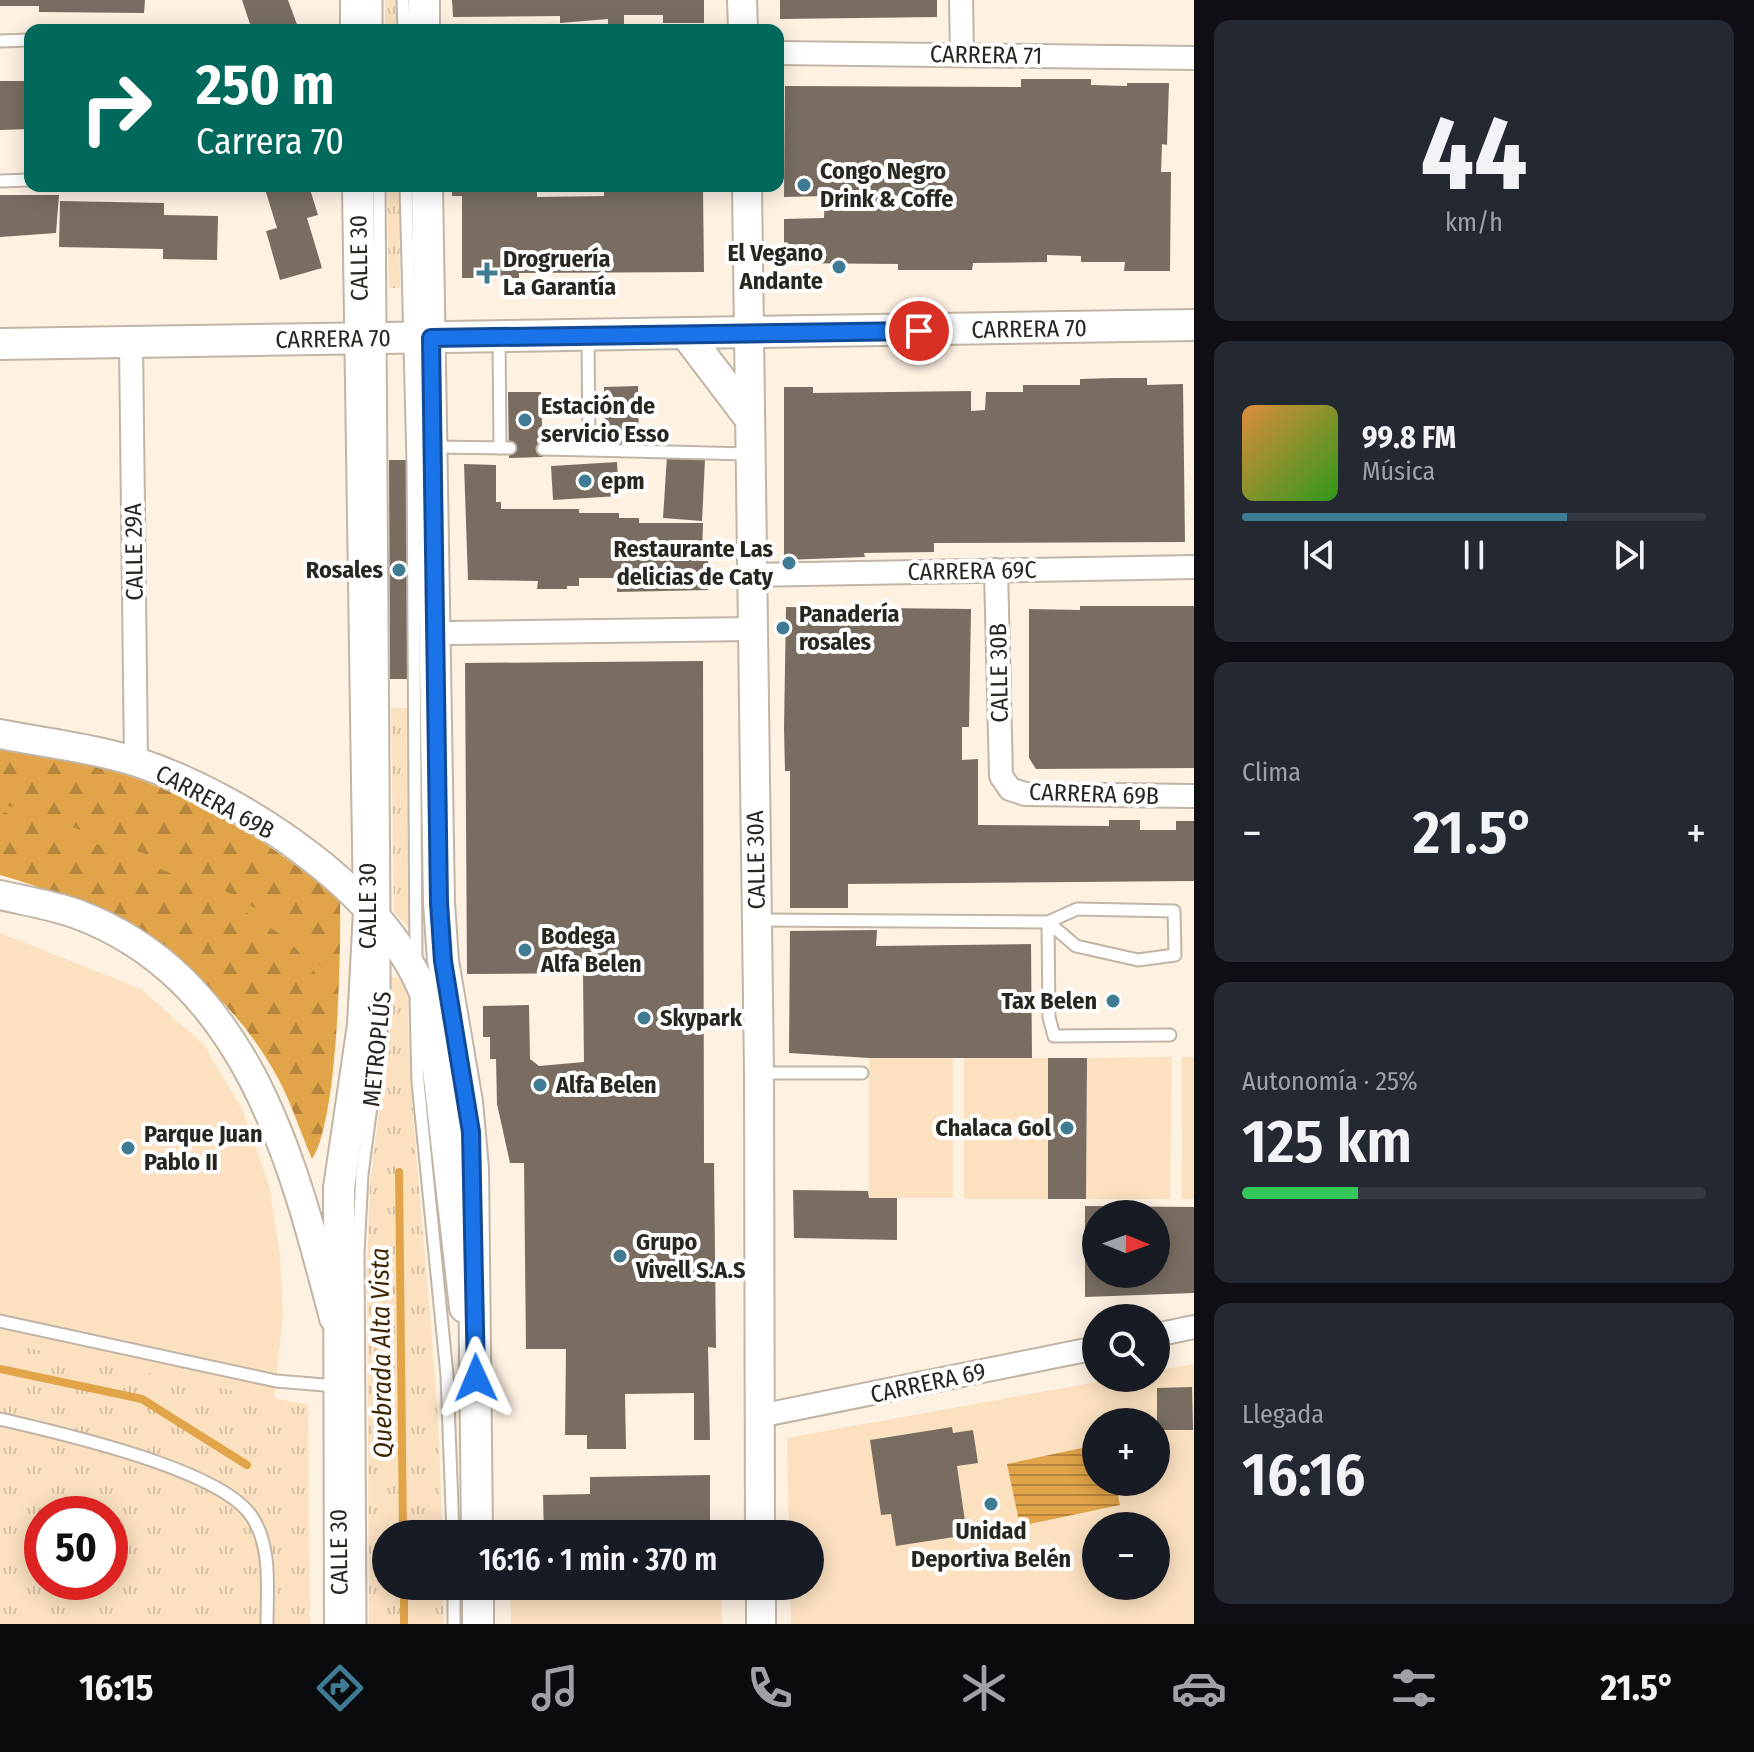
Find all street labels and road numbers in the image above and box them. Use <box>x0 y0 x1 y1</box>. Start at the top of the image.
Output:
street label: CARRERA 71 <box>930 40 1042 70</box>
street label: CALLE 30 <box>344 215 374 301</box>
street label: CARRERA 70 <box>971 314 1087 344</box>
street label: CARRERA 70 <box>275 324 391 354</box>
street label: CALLE 29A <box>119 503 149 601</box>
street label: CARRERA 69C <box>907 556 1037 586</box>
street label: CALLE 30B <box>984 623 1014 723</box>
street label: CARRERA 69B <box>151 759 279 845</box>
street label: CARRERA 69B <box>1029 778 1159 810</box>
street label: CALLE 30A <box>741 810 771 910</box>
street label: CALLE 30 <box>354 863 382 949</box>
street label: METROPLÚS <box>356 990 397 1108</box>
street label: CARRERA 69 <box>868 1357 988 1409</box>
street label: CALLE 30 <box>324 1509 354 1595</box>

